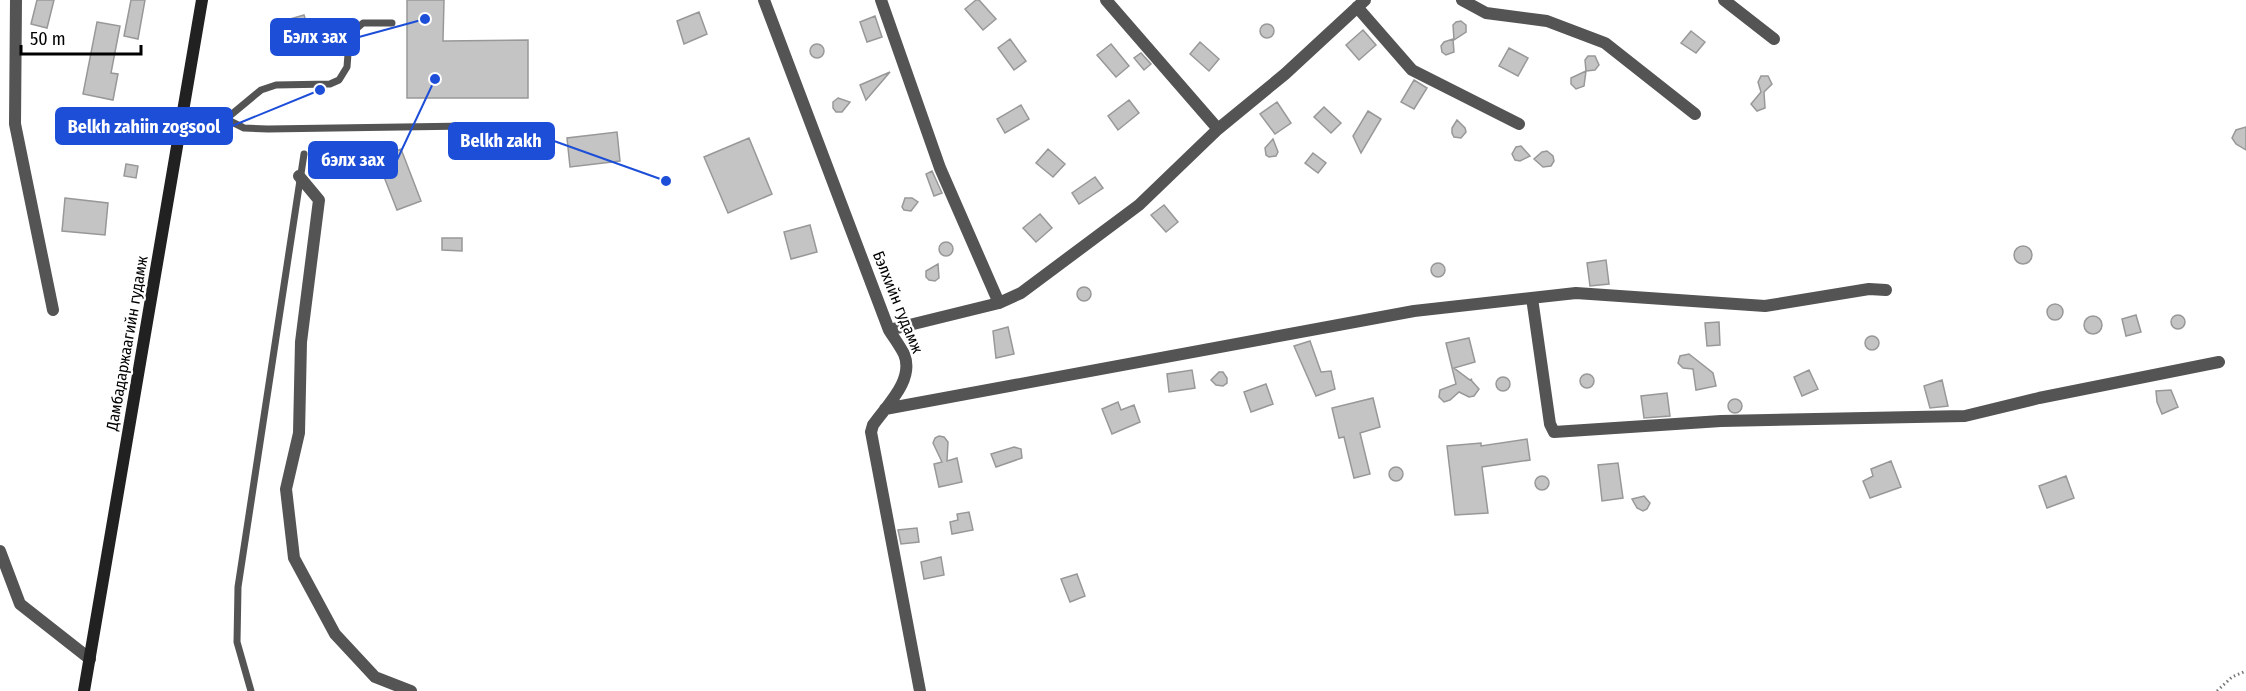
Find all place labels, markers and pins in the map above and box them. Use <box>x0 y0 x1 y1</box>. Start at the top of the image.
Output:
callout: Бэлх зах <box>271 19 359 55</box>
callout: Belkh zahiin zogsool <box>56 108 232 144</box>
callout: Belkh zakh <box>449 123 554 159</box>
callout: бэлх зах <box>309 142 397 178</box>

